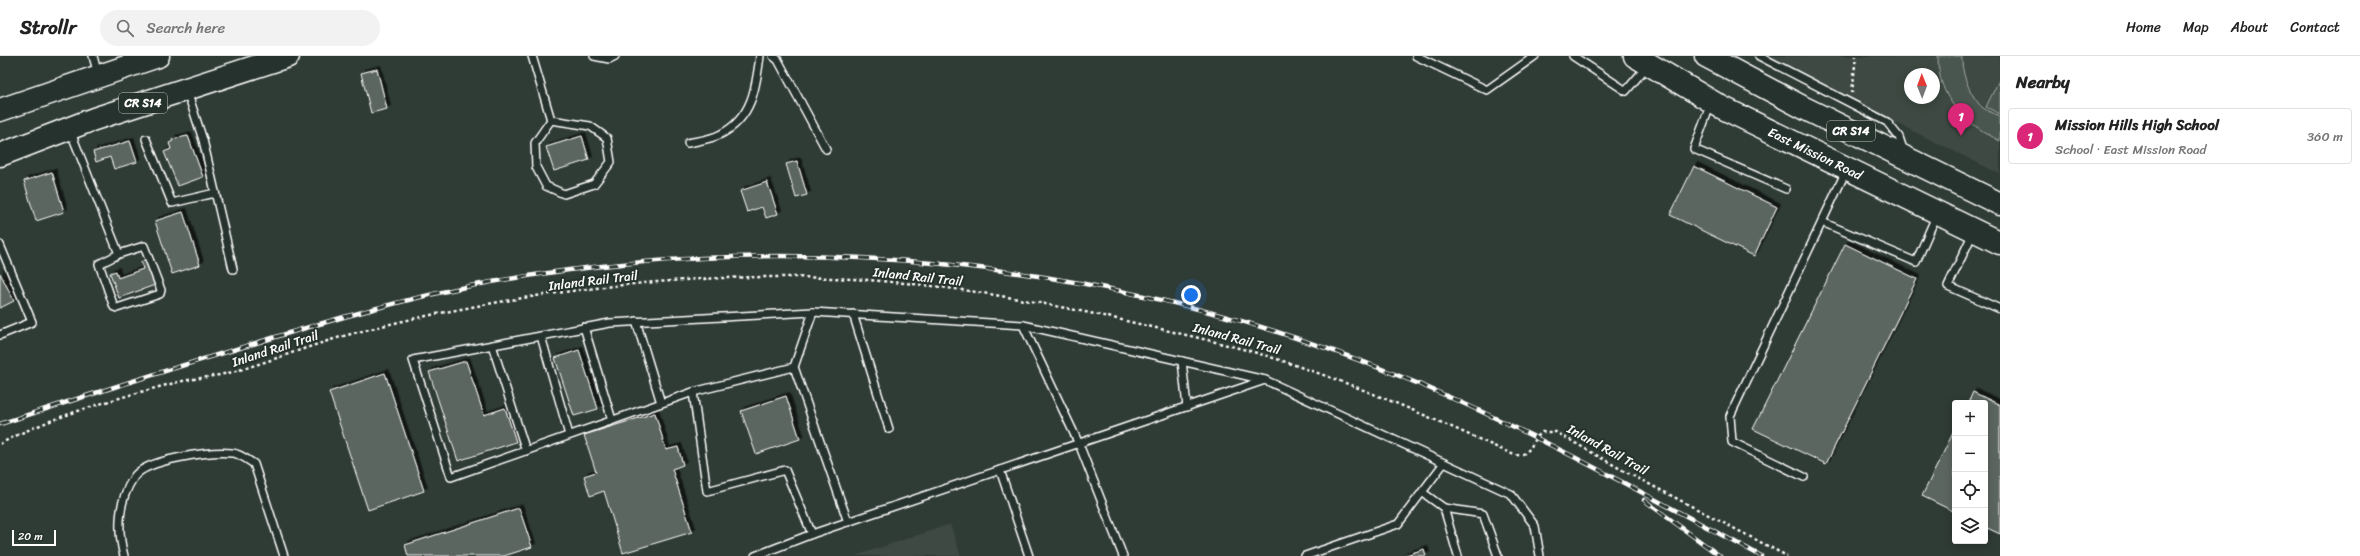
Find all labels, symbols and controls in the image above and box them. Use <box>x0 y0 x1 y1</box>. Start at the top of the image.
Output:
search box <box>100 10 380 46</box>
text: Strollr <box>20 11 76 44</box>
text: Search here <box>146 15 225 41</box>
text: Home <box>2126 15 2161 40</box>
text: Map <box>2183 15 2209 40</box>
text: About <box>2231 15 2268 40</box>
text: Contact <box>2290 15 2340 40</box>
icon: search <box>114 17 136 39</box>
text: Nearby <box>2016 67 2070 97</box>
north arrow <box>1904 68 1940 104</box>
road number: CR S14 <box>119 93 167 113</box>
pin: 1 <box>1948 103 1974 136</box>
text: Mission Hills High School <box>2055 112 2219 138</box>
street label: East Mission Road <box>1764 121 1867 187</box>
road number: CR S14 <box>1827 121 1875 141</box>
text: 1 <box>2027 125 2033 148</box>
text: 360 m <box>2307 125 2343 148</box>
text: School · East Mission Road <box>2055 138 2206 161</box>
street label: Inland Rail Trail <box>871 260 964 293</box>
street label: Inland Rail Trail <box>546 264 639 298</box>
your location <box>1181 285 1201 305</box>
street label: Inland Rail Trail <box>1189 315 1284 361</box>
street label: Inland Rail Trail <box>228 324 322 374</box>
map controls <box>1952 400 1988 544</box>
button: + <box>1952 400 1988 436</box>
street label: Inland Rail Trail <box>1562 417 1653 481</box>
button: − <box>1952 436 1988 472</box>
button: locate <box>1952 472 1988 508</box>
button: layers <box>1952 508 1988 544</box>
text: 20 m <box>18 527 43 546</box>
scale bar <box>12 528 56 547</box>

